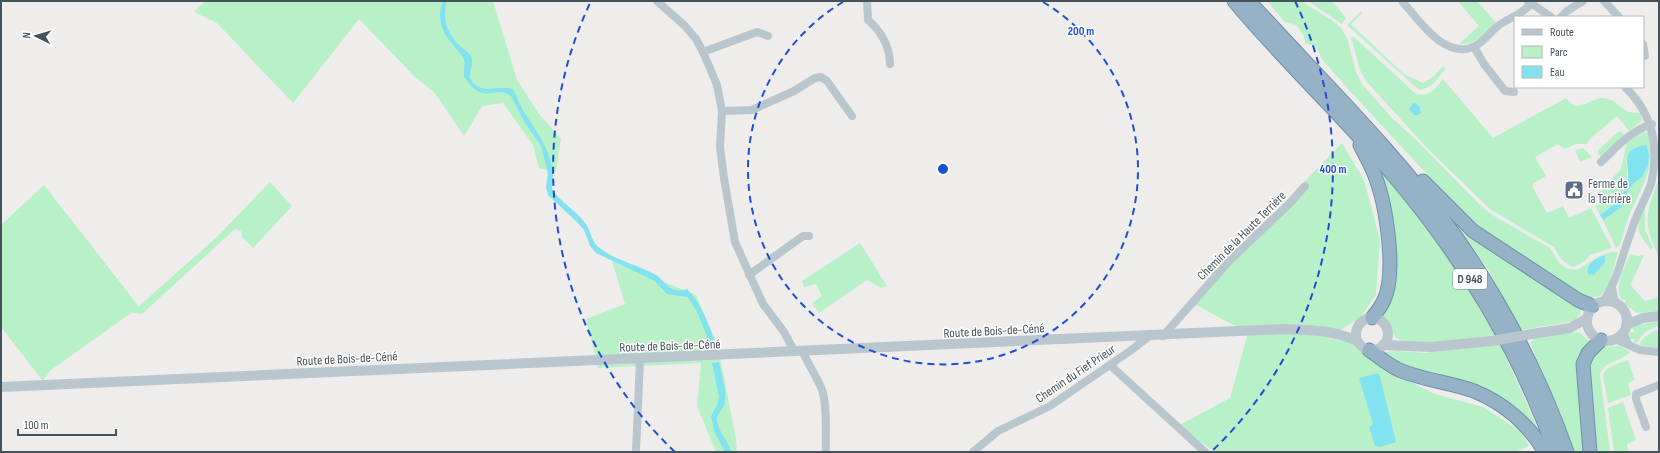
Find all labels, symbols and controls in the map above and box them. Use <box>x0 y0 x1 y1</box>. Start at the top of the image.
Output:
north arrow <box>16 16 56 56</box>
legend <box>1514 16 1644 88</box>
text: 200 m <box>1068 24 1094 39</box>
text: Route <box>1550 25 1574 40</box>
text: N <box>20 32 33 39</box>
text: Parc <box>1550 45 1568 60</box>
text: Eau <box>1550 65 1564 80</box>
centre of rings <box>936 162 950 176</box>
text: 400 m <box>1320 162 1346 177</box>
place label: Ferme de la Terrière <box>1588 176 1631 207</box>
public building icon: Ferme de la Terrière <box>1563 179 1585 201</box>
street label: Chemin de la Haute Terrière <box>1194 188 1290 284</box>
road number: D 948 <box>1453 269 1487 289</box>
street label: Route de Bois-de-Céné <box>943 320 1045 342</box>
street label: Route de Bois-de-Céné <box>619 336 721 356</box>
street label: Chemin du Fief Prieur <box>1033 341 1119 406</box>
street label: Route de Bois-de-Céné <box>296 348 398 370</box>
scale bar <box>18 411 116 437</box>
text: 100 m <box>24 418 49 433</box>

